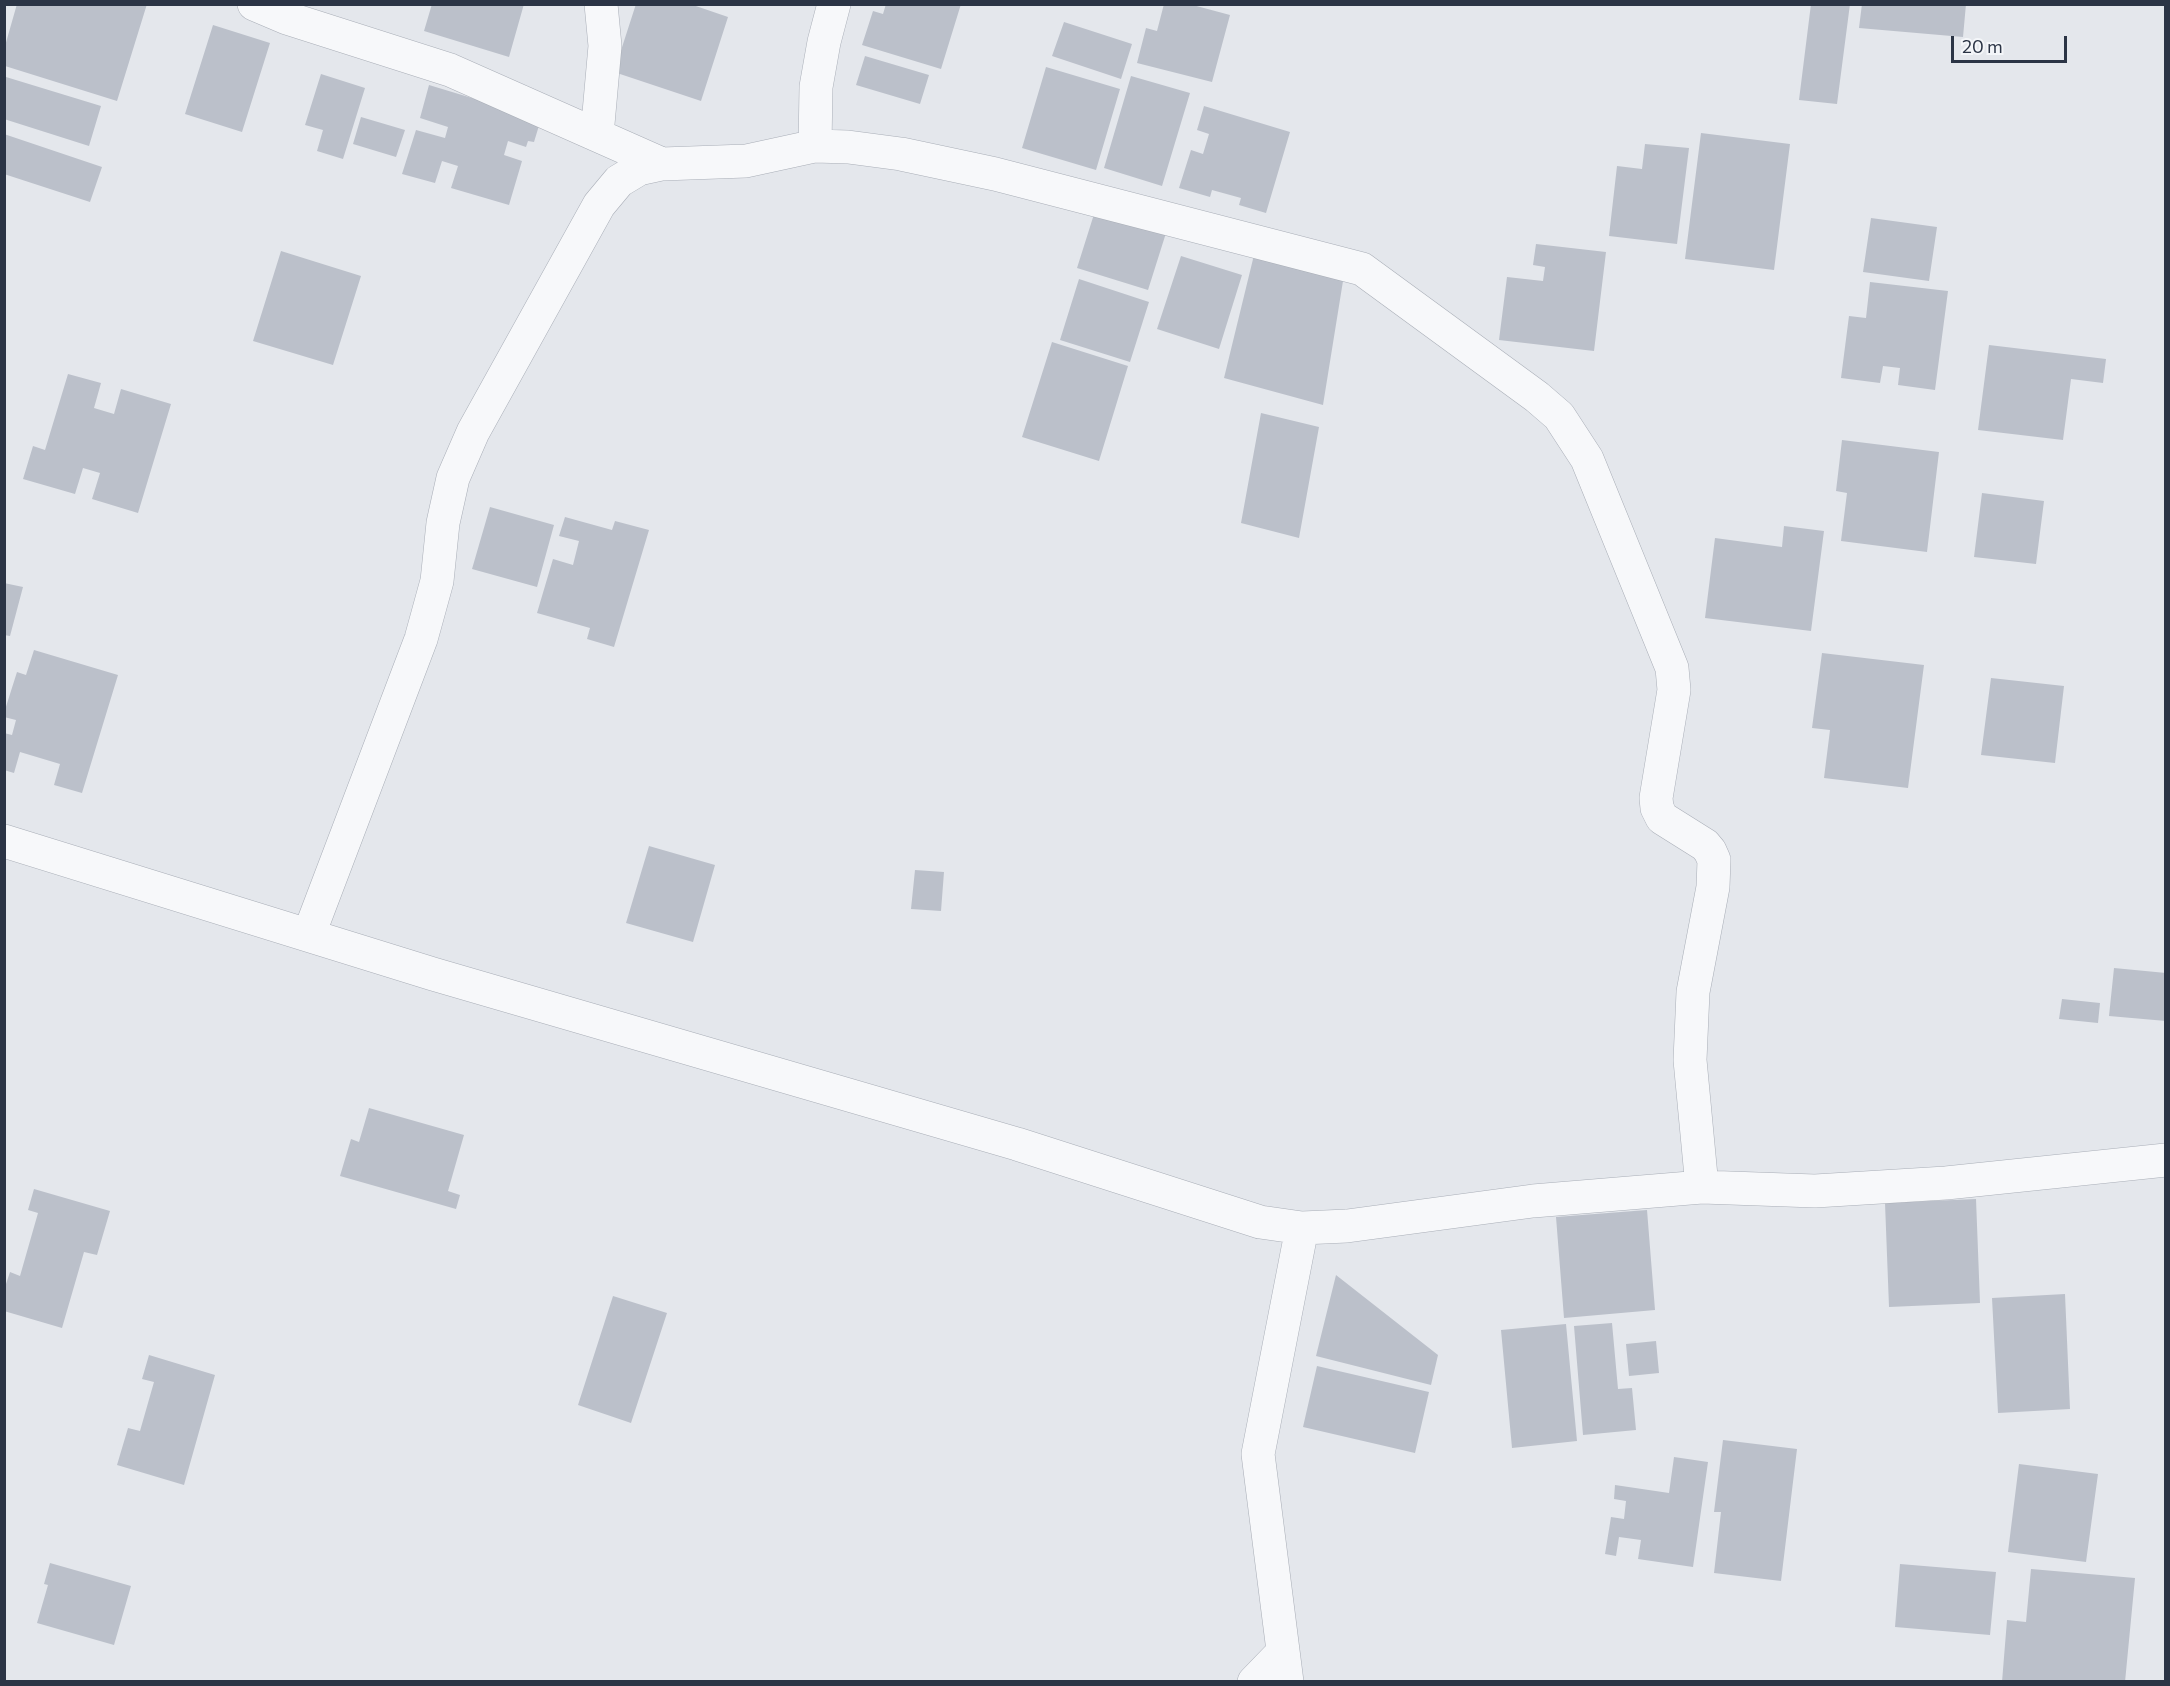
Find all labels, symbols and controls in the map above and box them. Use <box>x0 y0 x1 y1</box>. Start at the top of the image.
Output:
scale bar <box>1954 24 2070 62</box>
text: 20 m <box>1962 35 2003 57</box>

